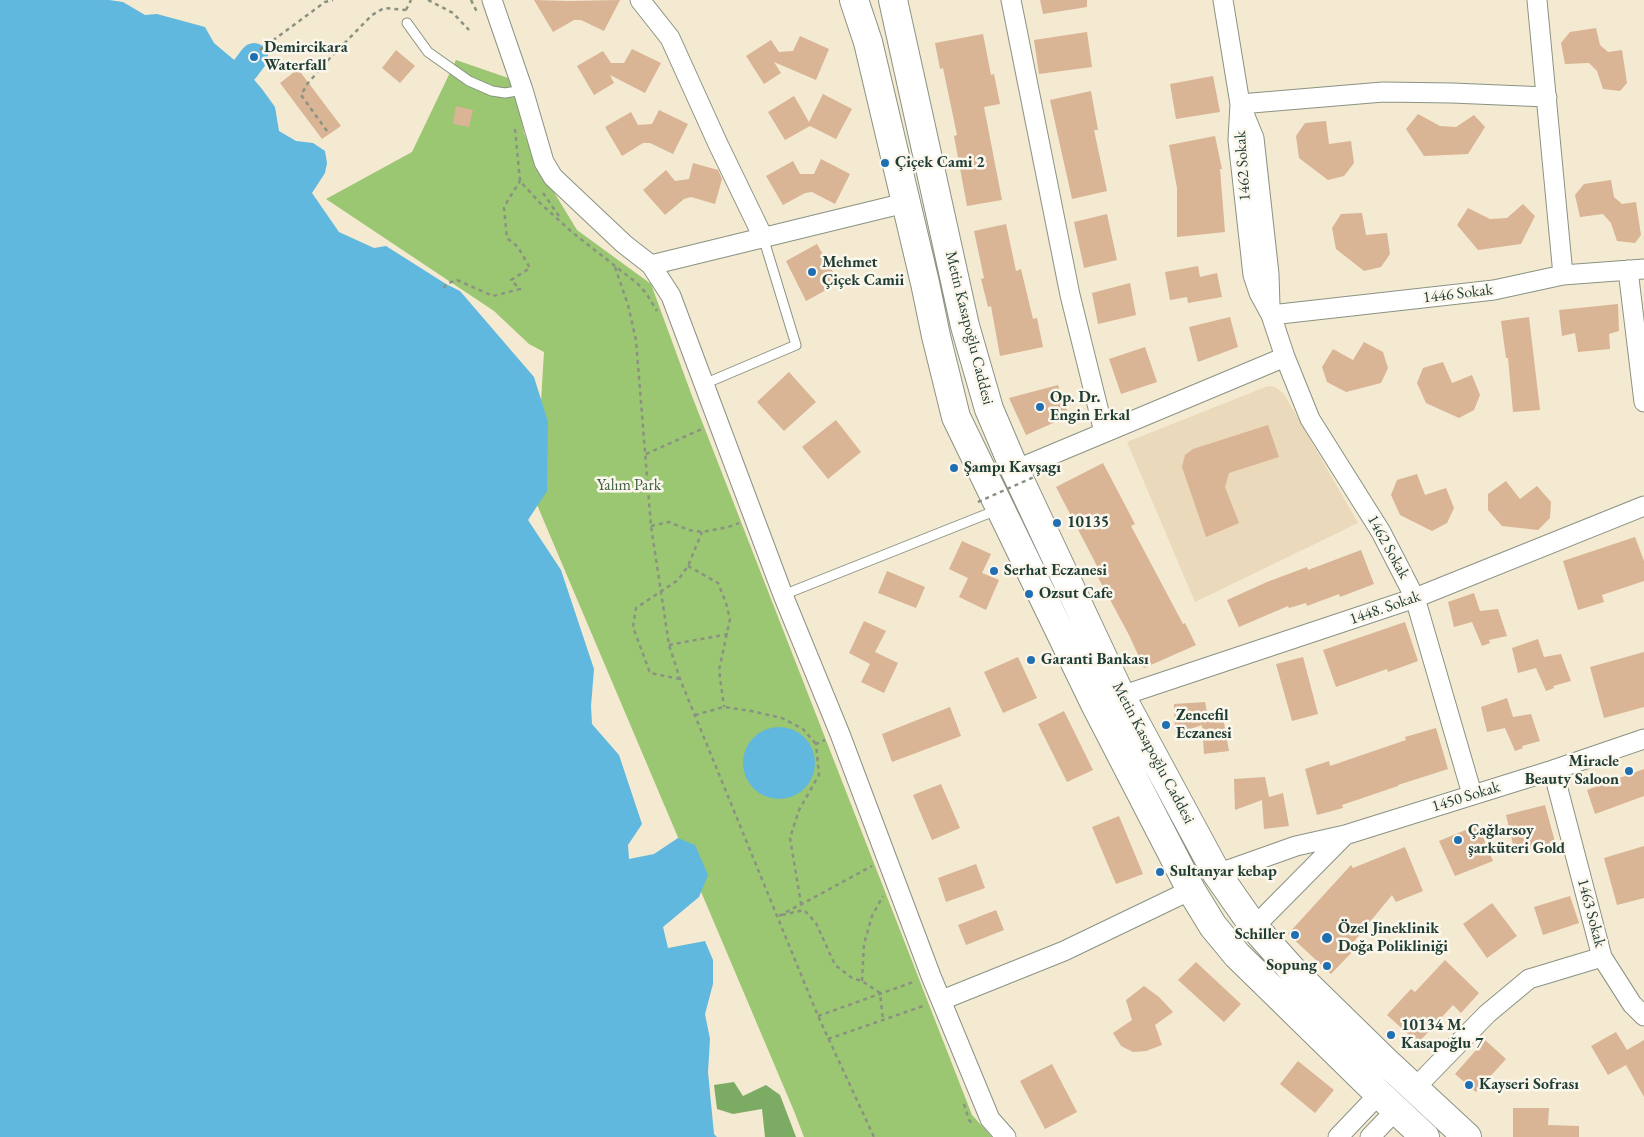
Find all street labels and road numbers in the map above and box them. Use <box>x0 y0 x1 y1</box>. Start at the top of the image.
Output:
street label: 1462 Sokak <box>1231 130 1255 202</box>
street label: Metin Kasapoğlu Caddesi <box>941 249 997 407</box>
street label: 1446 Sokak <box>1422 280 1494 308</box>
street label: 1462 Sokak <box>1363 512 1413 582</box>
street label: 1448. Sokak <box>1347 587 1423 629</box>
street label: Metin Kasapoğlu Caddesi <box>1108 679 1198 827</box>
street label: 1450 Sokak <box>1430 778 1502 816</box>
street label: 1463 Sokak <box>1573 876 1609 950</box>

